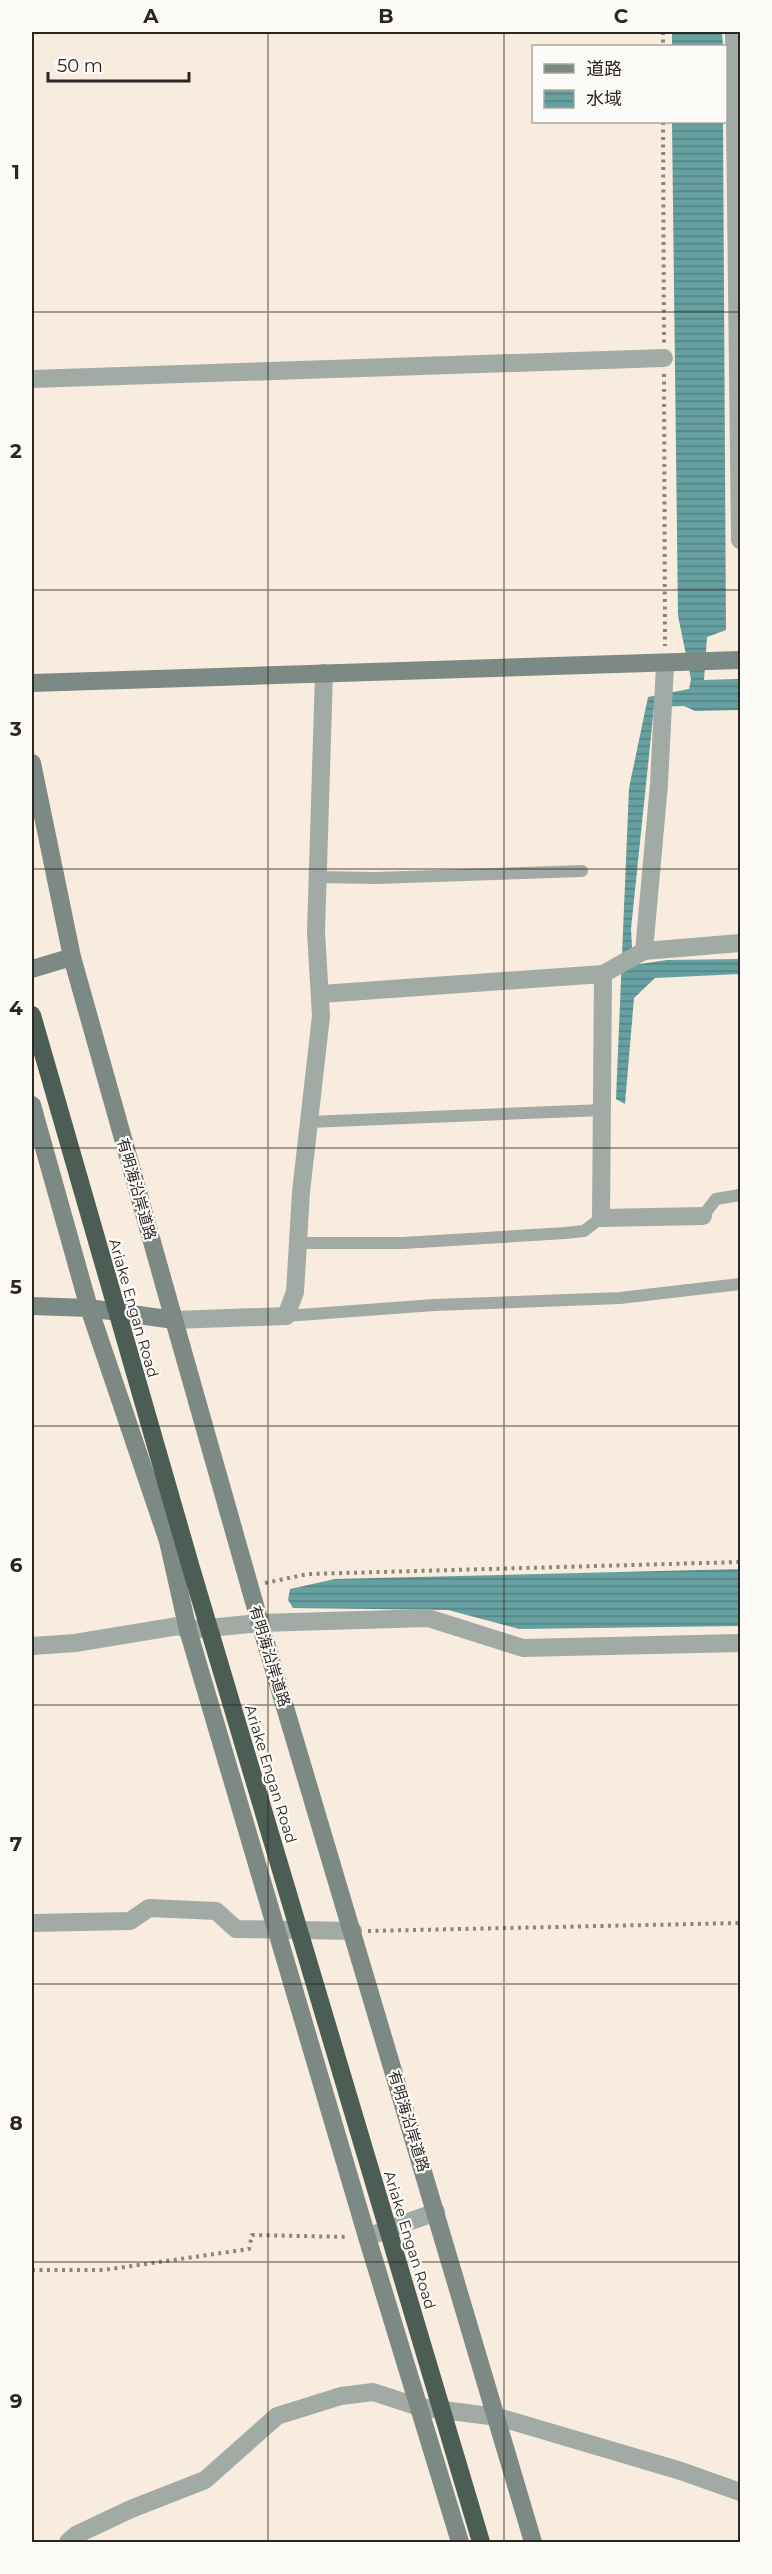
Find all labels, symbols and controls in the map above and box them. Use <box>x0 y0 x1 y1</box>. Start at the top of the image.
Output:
text: A <box>142 4 159 28</box>
text: B <box>378 4 394 28</box>
text: C <box>614 4 629 28</box>
scale bar <box>48 45 189 83</box>
legend <box>532 45 727 123</box>
text: 50 m <box>57 55 103 77</box>
text: 道路 <box>586 58 622 80</box>
text: 水域 <box>586 88 622 110</box>
text: 1 <box>12 160 20 184</box>
text: 2 <box>10 439 22 463</box>
text: 3 <box>9 717 22 741</box>
text: 4 <box>9 996 23 1020</box>
street label: 有明海沿岸道路 <box>113 1136 161 1242</box>
street label: Ariake Engan Road <box>105 1236 163 1380</box>
text: 5 <box>10 1275 22 1299</box>
text: 6 <box>10 1553 23 1577</box>
street label: 有明海沿岸道路 <box>246 1603 294 1709</box>
street label: Ariake Engan Road <box>241 1702 301 1846</box>
text: 7 <box>10 1832 22 1856</box>
street label: 有明海沿岸道路 <box>385 2068 433 2174</box>
text: 8 <box>9 2111 23 2135</box>
street label: Ariake Engan Road <box>380 2168 440 2312</box>
text: 9 <box>10 2389 22 2413</box>

